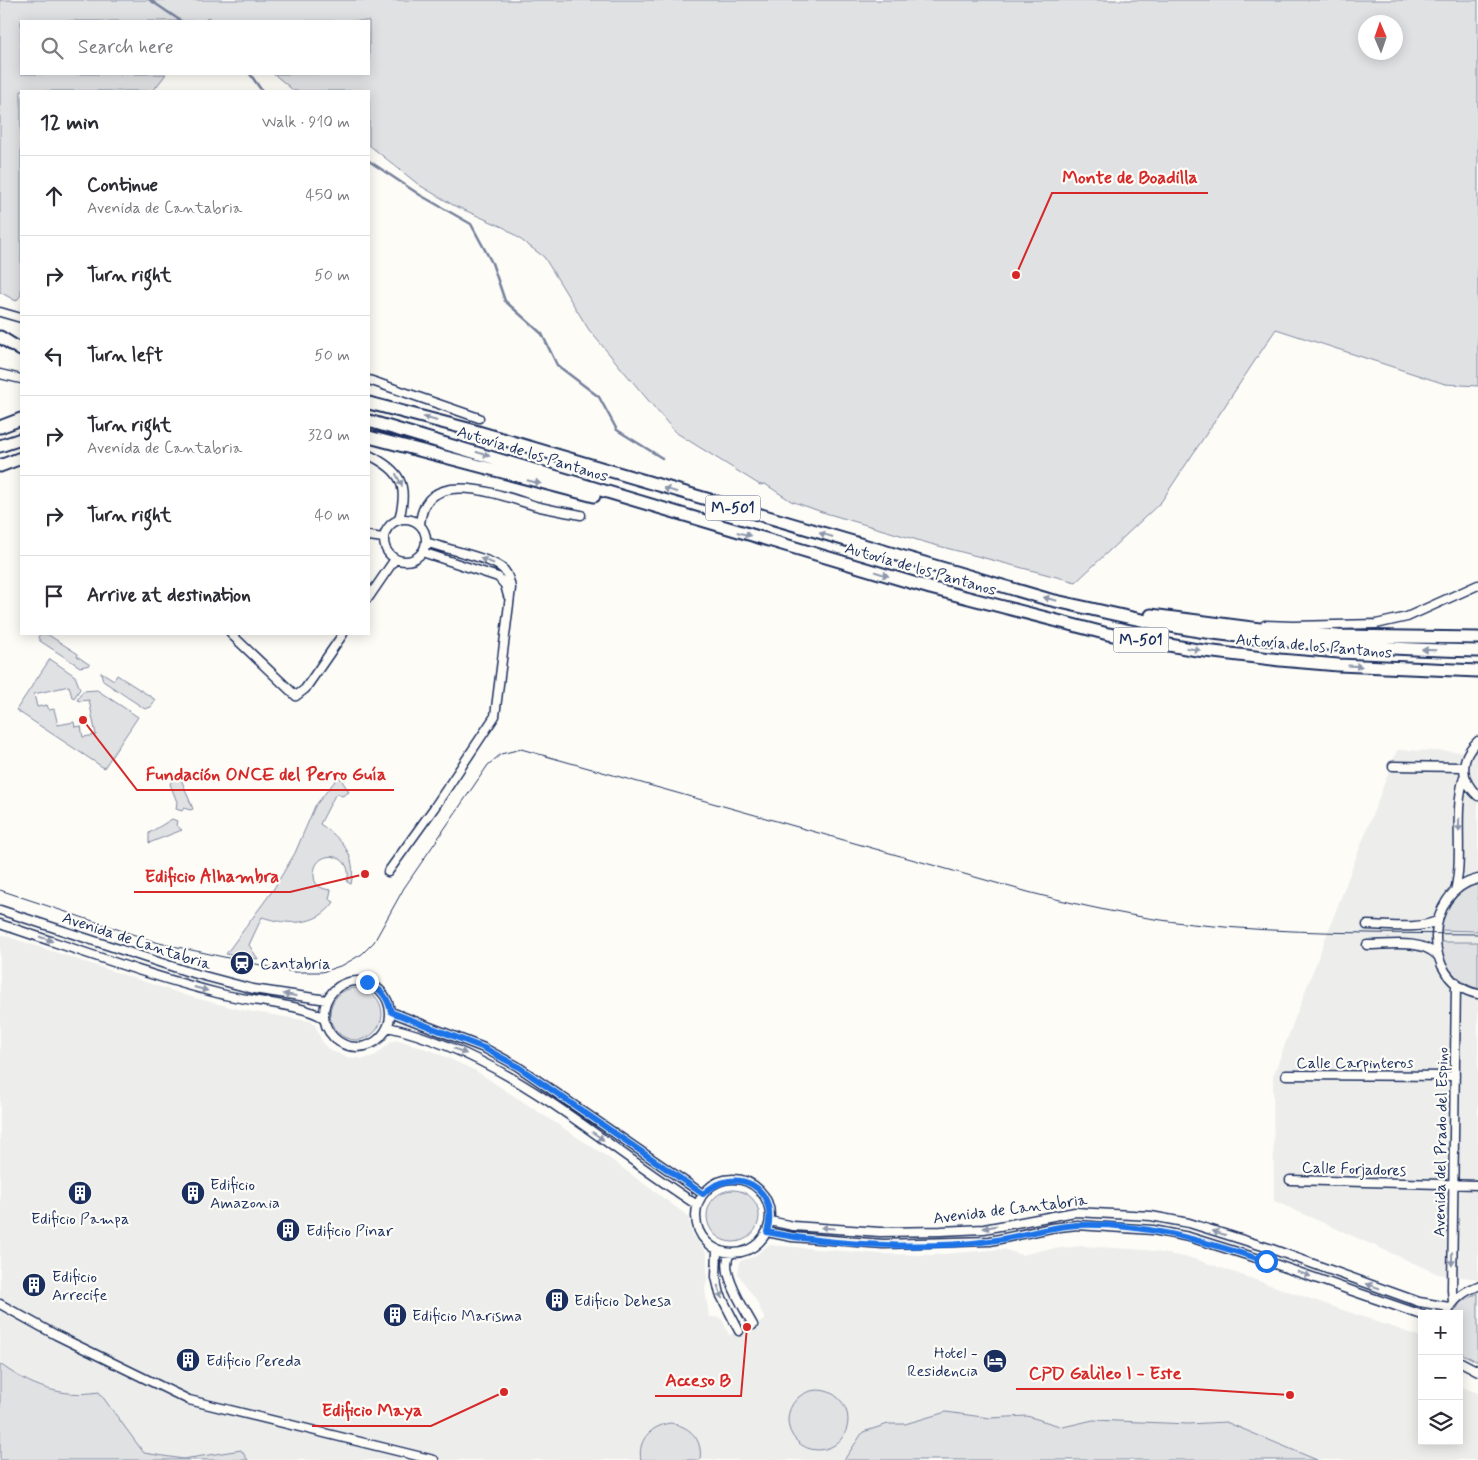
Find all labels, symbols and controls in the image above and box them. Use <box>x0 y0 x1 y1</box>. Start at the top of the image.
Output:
north arrow <box>1358 15 1403 60</box>
search box <box>20 20 370 75</box>
icon: search <box>38 34 66 62</box>
text: Search here <box>78 35 174 60</box>
text: 12 min <box>40 109 99 137</box>
text: Walk · 910 m <box>262 112 350 133</box>
callout: Monte de Boadilla <box>1052 160 1208 193</box>
text: Monte de Boadilla <box>1062 166 1198 190</box>
text: Continue <box>87 173 158 198</box>
icon: ahead <box>40 182 68 210</box>
text: 450 m <box>305 185 350 206</box>
text: Avenida de Cantabria <box>87 198 242 219</box>
icon: right <box>40 262 68 290</box>
text: Turn right <box>87 263 171 288</box>
text: 50 m <box>314 265 350 286</box>
icon: left <box>40 342 68 370</box>
text: Turn left <box>87 343 163 368</box>
text: 50 m <box>314 345 350 366</box>
text: Turn right <box>87 413 171 438</box>
one-way arrow <box>423 414 438 422</box>
street label: Autovía de los Pantanos <box>454 421 611 487</box>
icon: right <box>40 422 68 450</box>
text: 320 m <box>308 425 350 446</box>
text: Avenida de Cantabria <box>87 438 242 459</box>
one-way arrow <box>475 451 490 459</box>
one-way arrow <box>395 472 403 487</box>
one-way arrow <box>526 478 541 486</box>
one-way arrow <box>662 485 677 493</box>
road number: M-501 <box>706 496 760 520</box>
icon: right <box>40 502 68 530</box>
text: Turn right <box>87 503 171 528</box>
text: 40 m <box>314 505 350 526</box>
one-way arrow <box>737 530 752 538</box>
one-way arrow <box>819 531 834 539</box>
street label: Autovía de los Pantanos <box>842 538 999 601</box>
one-way arrow <box>479 557 494 565</box>
one-way arrow <box>875 570 890 578</box>
icon: arrive <box>40 582 68 610</box>
text: Arrive at destination <box>87 583 251 608</box>
one-way arrow <box>1042 595 1057 603</box>
road number: M-501 <box>1114 628 1168 652</box>
street label: Autovía de los Pantanos <box>1235 629 1393 664</box>
one-way arrow <box>1185 646 1201 654</box>
one-way arrow <box>1421 646 1437 654</box>
one-way arrow <box>1347 662 1363 670</box>
callout: Fundación ONCE del Perro Guía <box>137 757 394 790</box>
text: Fundación ONCE del Perro Guía <box>146 763 386 787</box>
one-way arrow <box>1455 817 1463 833</box>
callout: Edificio Alhambra <box>134 859 290 892</box>
text: Edificio Alhambra <box>145 865 279 889</box>
street label: Avenida de Cantabria <box>59 907 214 976</box>
one-way arrow <box>39 935 54 943</box>
station icon: Cantabria <box>229 950 255 976</box>
place label: Cantabria <box>260 954 331 975</box>
route end <box>356 971 379 994</box>
one-way arrow <box>193 985 208 993</box>
one-way arrow <box>281 991 297 999</box>
street label: Avenida del Prado del Espino <box>1429 1047 1454 1237</box>
one-way arrow <box>453 1048 467 1056</box>
street label: Calle Carpinteros <box>1296 1053 1414 1074</box>
one-way arrow <box>591 1131 605 1141</box>
street label: Calle Forjadores <box>1301 1157 1407 1182</box>
place label: Edificio Amazonia <box>210 1175 280 1214</box>
building icon: Edificio Pampa <box>67 1180 93 1206</box>
building icon: Edificio Amazonia <box>180 1180 206 1206</box>
street label: Avenida de Cantabria <box>932 1190 1089 1229</box>
place label: Edificio Pampa <box>31 1209 129 1230</box>
building icon: Edificio Pinar <box>275 1217 301 1243</box>
place label: Edificio Pinar <box>306 1221 394 1242</box>
one-way arrow <box>983 1223 998 1231</box>
one-way arrow <box>820 1224 836 1232</box>
one-way arrow <box>1212 1228 1227 1236</box>
route start <box>1255 1250 1278 1273</box>
one-way arrow <box>1448 1251 1456 1267</box>
place label: Edificio Arrecife <box>52 1267 108 1306</box>
one-way arrow <box>1297 1270 1312 1278</box>
building icon: Edificio Arrecife <box>21 1272 47 1298</box>
one-way arrow <box>1365 1282 1380 1289</box>
one-way arrow <box>717 1285 725 1300</box>
building icon: Edificio Dehesa <box>544 1287 570 1313</box>
place label: Edificio Dehesa <box>574 1291 672 1312</box>
building icon: Edificio Marisma <box>382 1302 408 1328</box>
place label: Edificio Marisma <box>412 1306 522 1327</box>
map controls <box>1418 1310 1463 1445</box>
button: + <box>1418 1310 1463 1355</box>
place label: Hotel - Residencia <box>907 1343 978 1382</box>
building icon: Edificio Pereda <box>175 1347 201 1373</box>
hotel icon: Hotel - Residencia <box>982 1348 1008 1374</box>
place label: Edificio Pereda <box>206 1351 302 1372</box>
button: − <box>1418 1355 1463 1400</box>
callout: CPD Galileo I - Este <box>1016 1356 1193 1389</box>
text: CPD Galileo I - Este <box>1029 1362 1181 1386</box>
callout: Acceso B <box>655 1363 741 1396</box>
text: Acceso B <box>665 1369 732 1393</box>
callout: Edificio Maya <box>312 1393 431 1426</box>
text: Edificio Maya <box>322 1399 422 1423</box>
button: layers <box>1418 1400 1463 1445</box>

